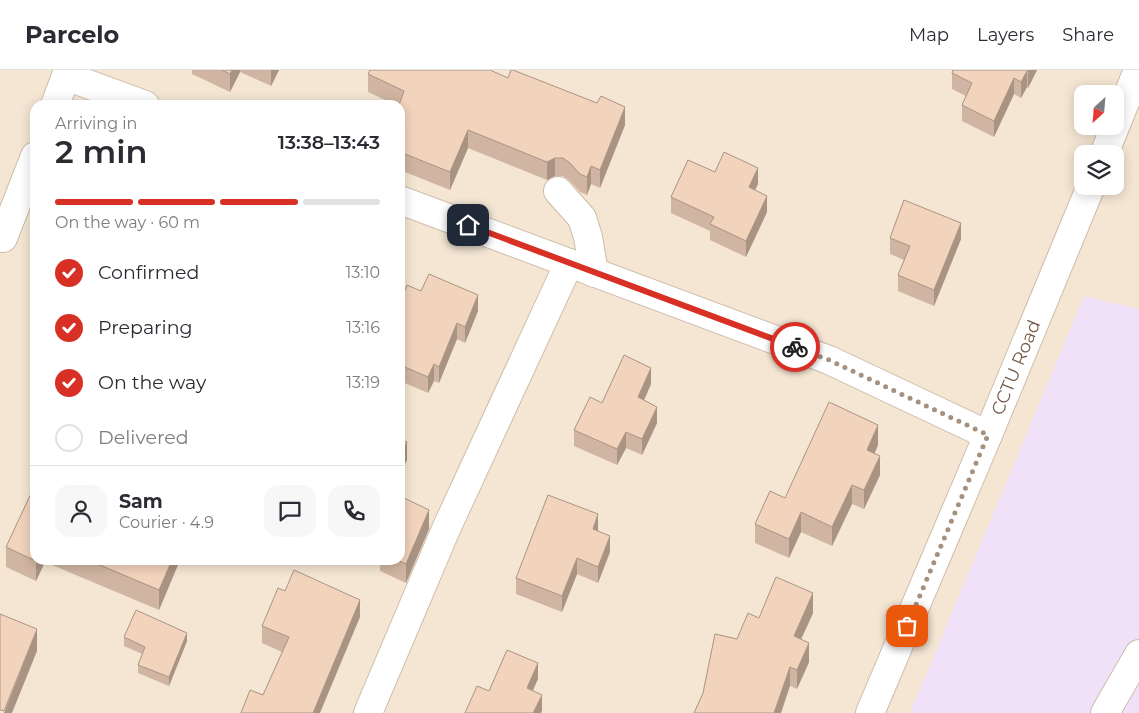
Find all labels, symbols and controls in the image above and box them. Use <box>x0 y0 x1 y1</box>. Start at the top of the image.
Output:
text: Parcelo <box>25 20 119 49</box>
text: Map <box>909 24 949 46</box>
text: Layers <box>977 24 1034 46</box>
text: Share <box>1062 24 1114 46</box>
north arrow <box>1074 85 1124 135</box>
map controls <box>1074 85 1124 195</box>
text: Arriving in <box>55 114 137 133</box>
text: 13:38–13:43 <box>278 131 380 154</box>
text: 2 min <box>55 132 147 171</box>
button: layers <box>1074 145 1124 195</box>
pin <box>447 204 489 246</box>
icon: home <box>454 211 482 239</box>
text: On the way · 60 m <box>55 213 200 232</box>
icon: check <box>55 259 83 287</box>
text: Confirmed <box>98 261 199 284</box>
text: 13:10 <box>345 263 380 282</box>
icon: check <box>55 314 83 342</box>
text: Preparing <box>98 316 193 339</box>
street label: CCTU Road <box>986 317 1045 418</box>
text: 13:16 <box>346 318 380 337</box>
courier <box>770 322 820 372</box>
icon: bike <box>781 333 809 361</box>
icon: check <box>55 369 83 397</box>
text: On the way <box>98 371 206 394</box>
text: 13:19 <box>346 373 380 392</box>
text: Delivered <box>98 426 189 449</box>
button: person <box>55 485 107 537</box>
button: chat <box>264 485 316 537</box>
button: phone <box>328 485 380 537</box>
text: Sam <box>119 490 163 513</box>
text: Courier · 4.9 <box>119 513 214 532</box>
pin <box>886 605 928 647</box>
icon: bag <box>893 612 921 640</box>

